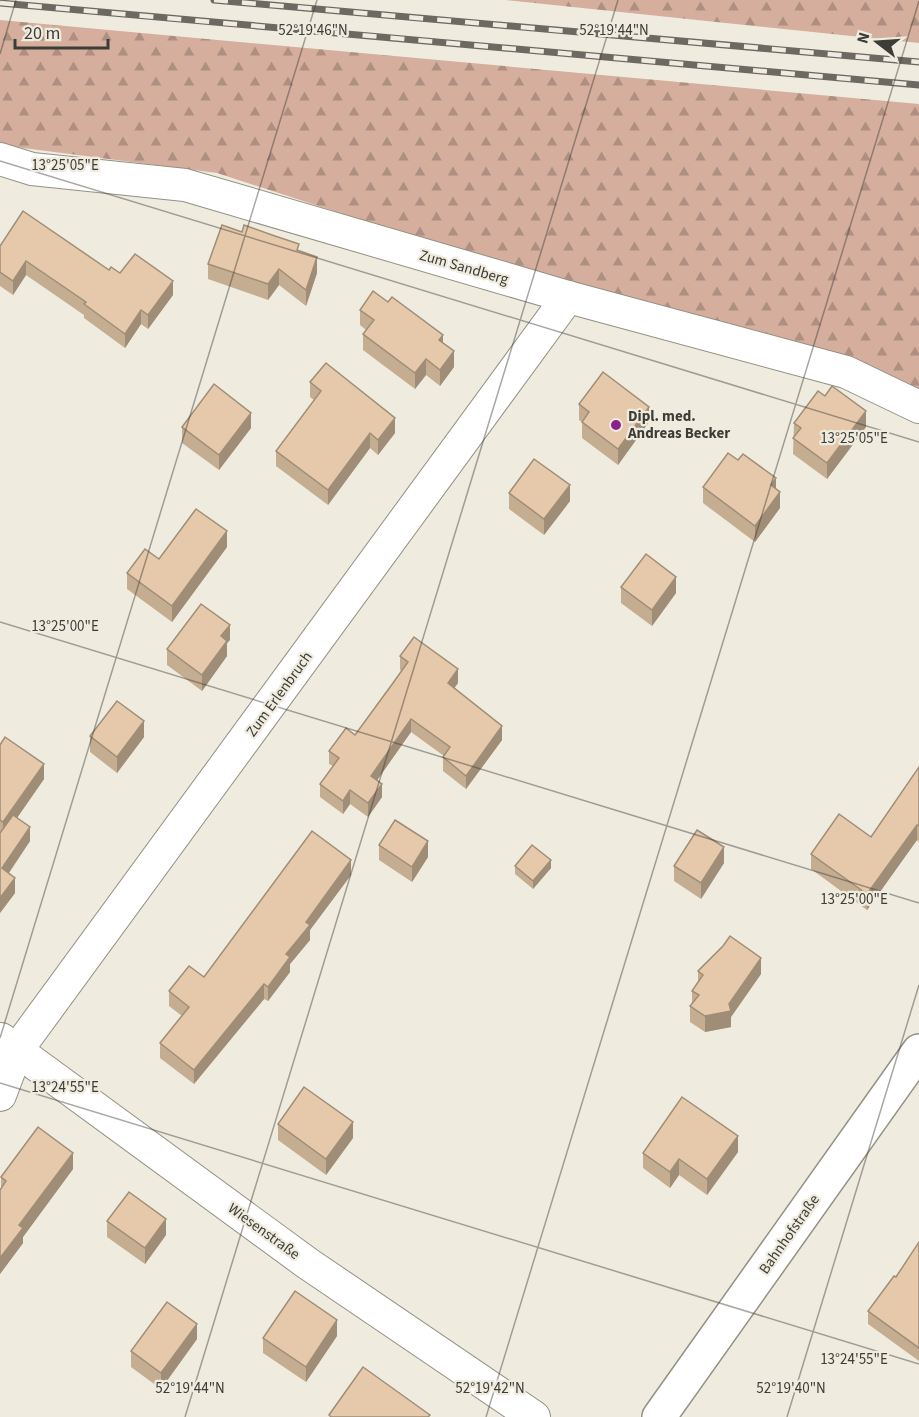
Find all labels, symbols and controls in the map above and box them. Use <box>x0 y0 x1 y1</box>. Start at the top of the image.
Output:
scale bar <box>15 12 108 50</box>
north arrow <box>847 12 907 72</box>
text: 52°19'46"N <box>278 20 348 41</box>
text: 52°19'44"N <box>579 20 649 41</box>
text: 20 m <box>24 21 60 46</box>
text: N <box>852 30 876 46</box>
text: 13°25'05"E <box>31 155 99 176</box>
street label: Zum Sandberg <box>417 245 511 290</box>
place label: Dipl. med. Andreas Becker <box>627 406 730 444</box>
marker: Dipl. med. Andreas Becker <box>609 418 623 432</box>
text: 13°25'05"E <box>820 428 888 449</box>
text: 13°25'00"E <box>31 616 99 637</box>
street label: Zum Erlenbruch <box>241 647 317 741</box>
text: 13°25'00"E <box>820 889 888 910</box>
text: 13°24'55"E <box>31 1077 99 1098</box>
street label: Bahnhofstraße <box>754 1190 825 1278</box>
street label: Wiesenstraße <box>223 1198 304 1265</box>
text: 13°24'55"E <box>820 1349 888 1370</box>
text: 52°19'44"N <box>155 1378 225 1399</box>
text: 52°19'42"N <box>455 1378 525 1399</box>
text: 52°19'40"N <box>756 1378 826 1399</box>

